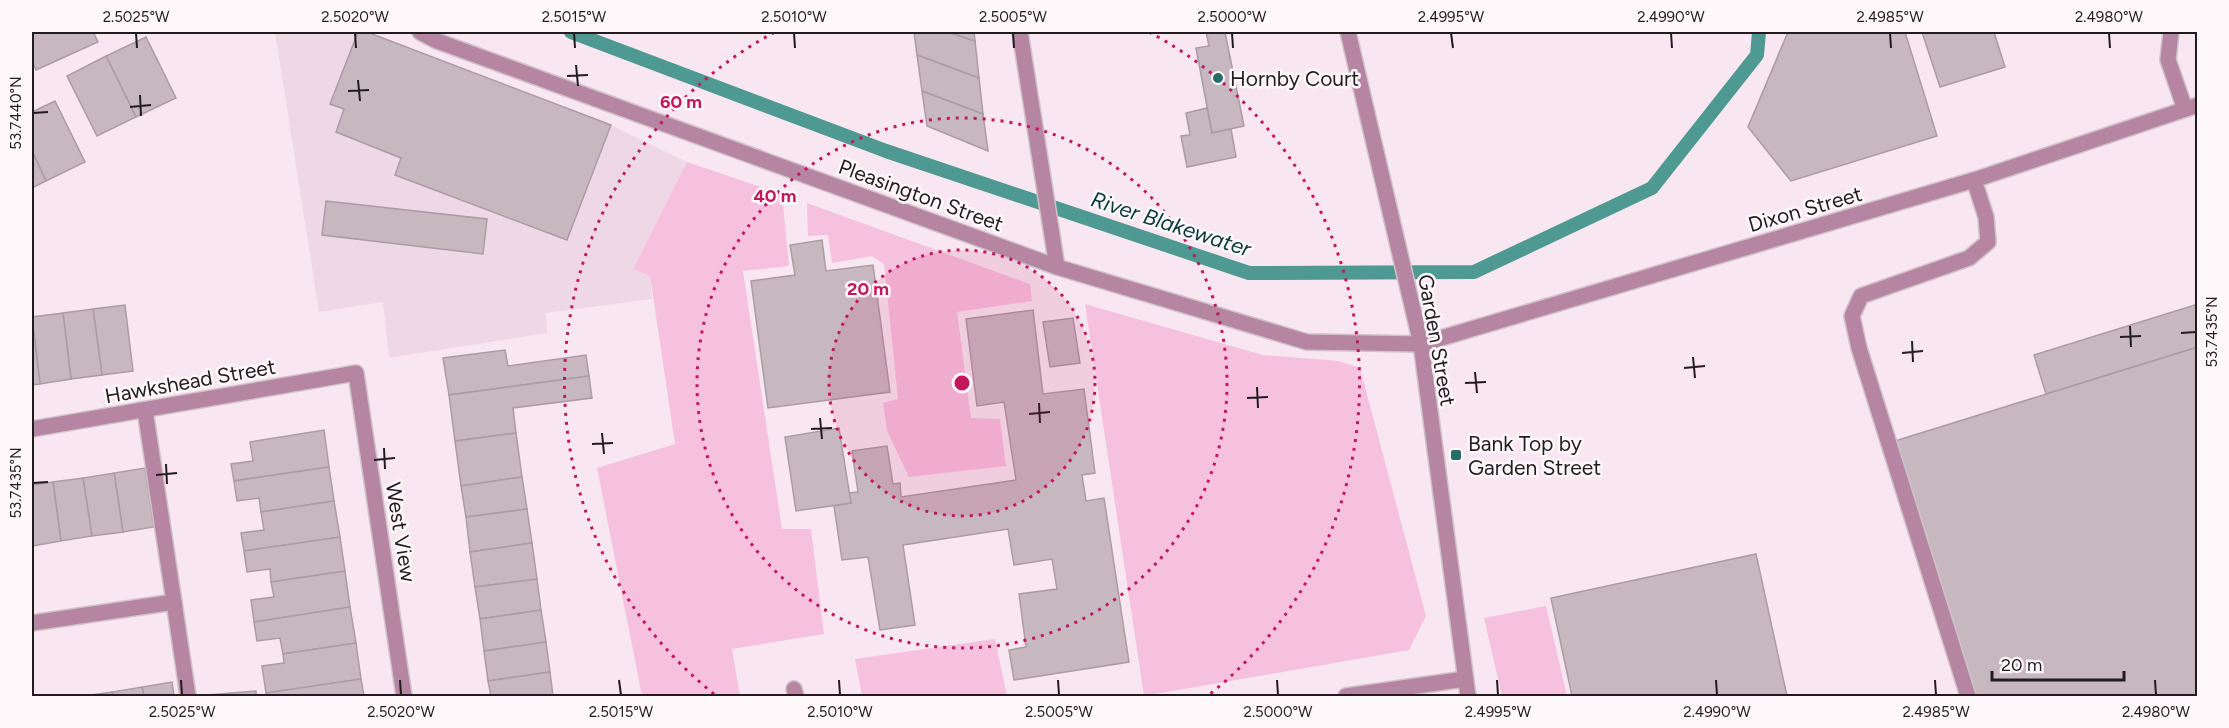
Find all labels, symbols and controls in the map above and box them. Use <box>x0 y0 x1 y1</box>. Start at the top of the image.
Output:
text: 2.5025°W <box>103 8 170 26</box>
text: 2.5020°W <box>321 8 389 26</box>
text: 2.5015°W <box>542 8 607 26</box>
text: 2.5010°W <box>761 8 827 26</box>
text: 2.5005°W <box>979 8 1048 26</box>
text: 2.5000°W <box>1198 8 1267 26</box>
text: 2.4995°W <box>1418 8 1485 26</box>
text: 2.4990°W <box>1637 8 1705 26</box>
text: 2.4985°W <box>1856 8 1924 26</box>
text: 2.4980°W <box>2075 8 2144 26</box>
place label: Hornby Court <box>1230 66 1359 91</box>
marker: Hornby Court <box>1211 71 1225 85</box>
text: 53.7440°N <box>7 76 25 150</box>
text: 60 m <box>660 91 702 113</box>
street label: Pleasington Street <box>835 154 1007 236</box>
street label: Dixon Street <box>1745 181 1865 237</box>
text: 40 m <box>753 185 797 207</box>
water label: River Blakewater <box>1088 185 1256 263</box>
street label: Garden Street <box>1413 272 1461 408</box>
text: 20 m <box>847 278 889 300</box>
text: 53.7435°N <box>2203 296 2221 368</box>
street label: Hawkshead Street <box>103 354 277 408</box>
centre of rings <box>952 373 972 393</box>
place label: Bank Top by Garden Street <box>1468 431 1601 480</box>
text: 53.7435°N <box>7 447 25 519</box>
marker: Bank Top by Garden Street <box>1449 448 1463 462</box>
street label: West View <box>381 480 421 584</box>
scale bar <box>1992 644 2124 682</box>
text: 20 m <box>2001 654 2042 676</box>
text: 2.5025°W <box>149 703 216 721</box>
text: 2.5020°W <box>367 703 435 721</box>
text: 2.5015°W <box>589 703 654 721</box>
text: 2.5010°W <box>807 703 873 721</box>
text: 2.5005°W <box>1025 703 1094 721</box>
text: 2.5000°W <box>1244 703 1313 721</box>
text: 2.4995°W <box>1465 703 1532 721</box>
text: 2.4990°W <box>1683 703 1751 721</box>
text: 2.4985°W <box>1902 703 1970 721</box>
text: 2.4980°W <box>2122 703 2191 721</box>

